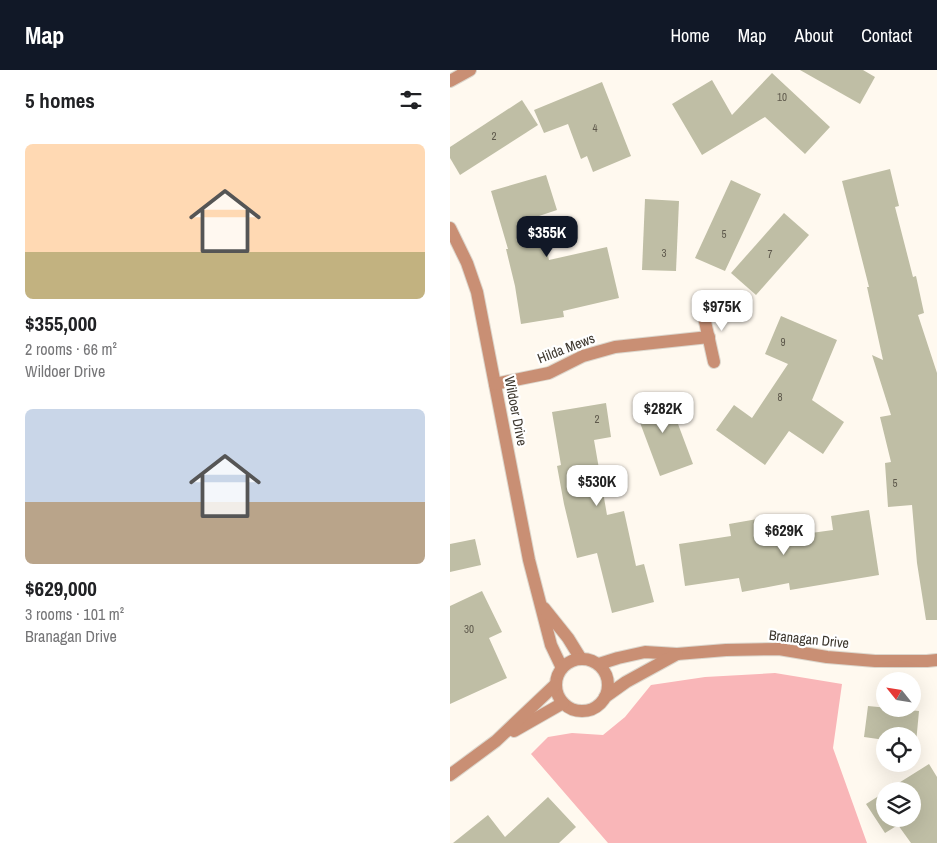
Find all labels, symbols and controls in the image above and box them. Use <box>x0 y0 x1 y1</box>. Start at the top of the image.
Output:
text: Map <box>25 19 64 51</box>
text: Home <box>670 23 710 48</box>
text: Map <box>738 23 767 48</box>
text: About <box>795 23 833 48</box>
text: Contact <box>861 23 912 48</box>
text: 5 homes <box>25 86 95 115</box>
icon: filters <box>397 86 425 114</box>
house number: 10 <box>777 90 787 104</box>
house number: 4 <box>592 121 598 135</box>
house number: 2 <box>491 129 497 143</box>
icon: home <box>180 176 270 266</box>
pin: $355K <box>512 216 582 258</box>
text: $355K <box>528 221 566 243</box>
house number: 5 <box>721 227 727 241</box>
house number: 3 <box>661 246 667 260</box>
house number: 7 <box>767 247 773 261</box>
pin: $975K <box>687 290 757 332</box>
text: $975K <box>703 295 741 317</box>
text: $355,000 <box>25 309 97 338</box>
street label: Hilda Mews <box>535 329 597 367</box>
house number: 9 <box>780 335 786 349</box>
text: 2 rooms · 66 m² <box>25 338 117 360</box>
text: Wildoer Drive <box>25 360 105 382</box>
street label: Wildoer Drive <box>500 375 532 447</box>
house number: 8 <box>777 390 783 404</box>
pin: $282K <box>628 392 698 434</box>
text: $282K <box>644 397 682 419</box>
house number: 2 <box>594 412 600 426</box>
icon: home <box>180 441 270 531</box>
pin: $530K <box>562 464 632 507</box>
text: $530K <box>578 470 616 492</box>
house number: 5 <box>892 476 898 490</box>
pin: $629K <box>749 514 819 556</box>
text: $629K <box>765 519 803 541</box>
text: $629,000 <box>25 574 97 603</box>
text: 3 rooms · 101 m² <box>25 603 124 625</box>
house number: 30 <box>464 622 474 636</box>
text: Branagan Drive <box>25 625 117 647</box>
street label: Branagan Drive <box>768 626 850 652</box>
north arrow <box>876 672 921 718</box>
map controls <box>876 672 921 827</box>
button: locate <box>876 727 921 772</box>
button: layers <box>876 782 921 827</box>

